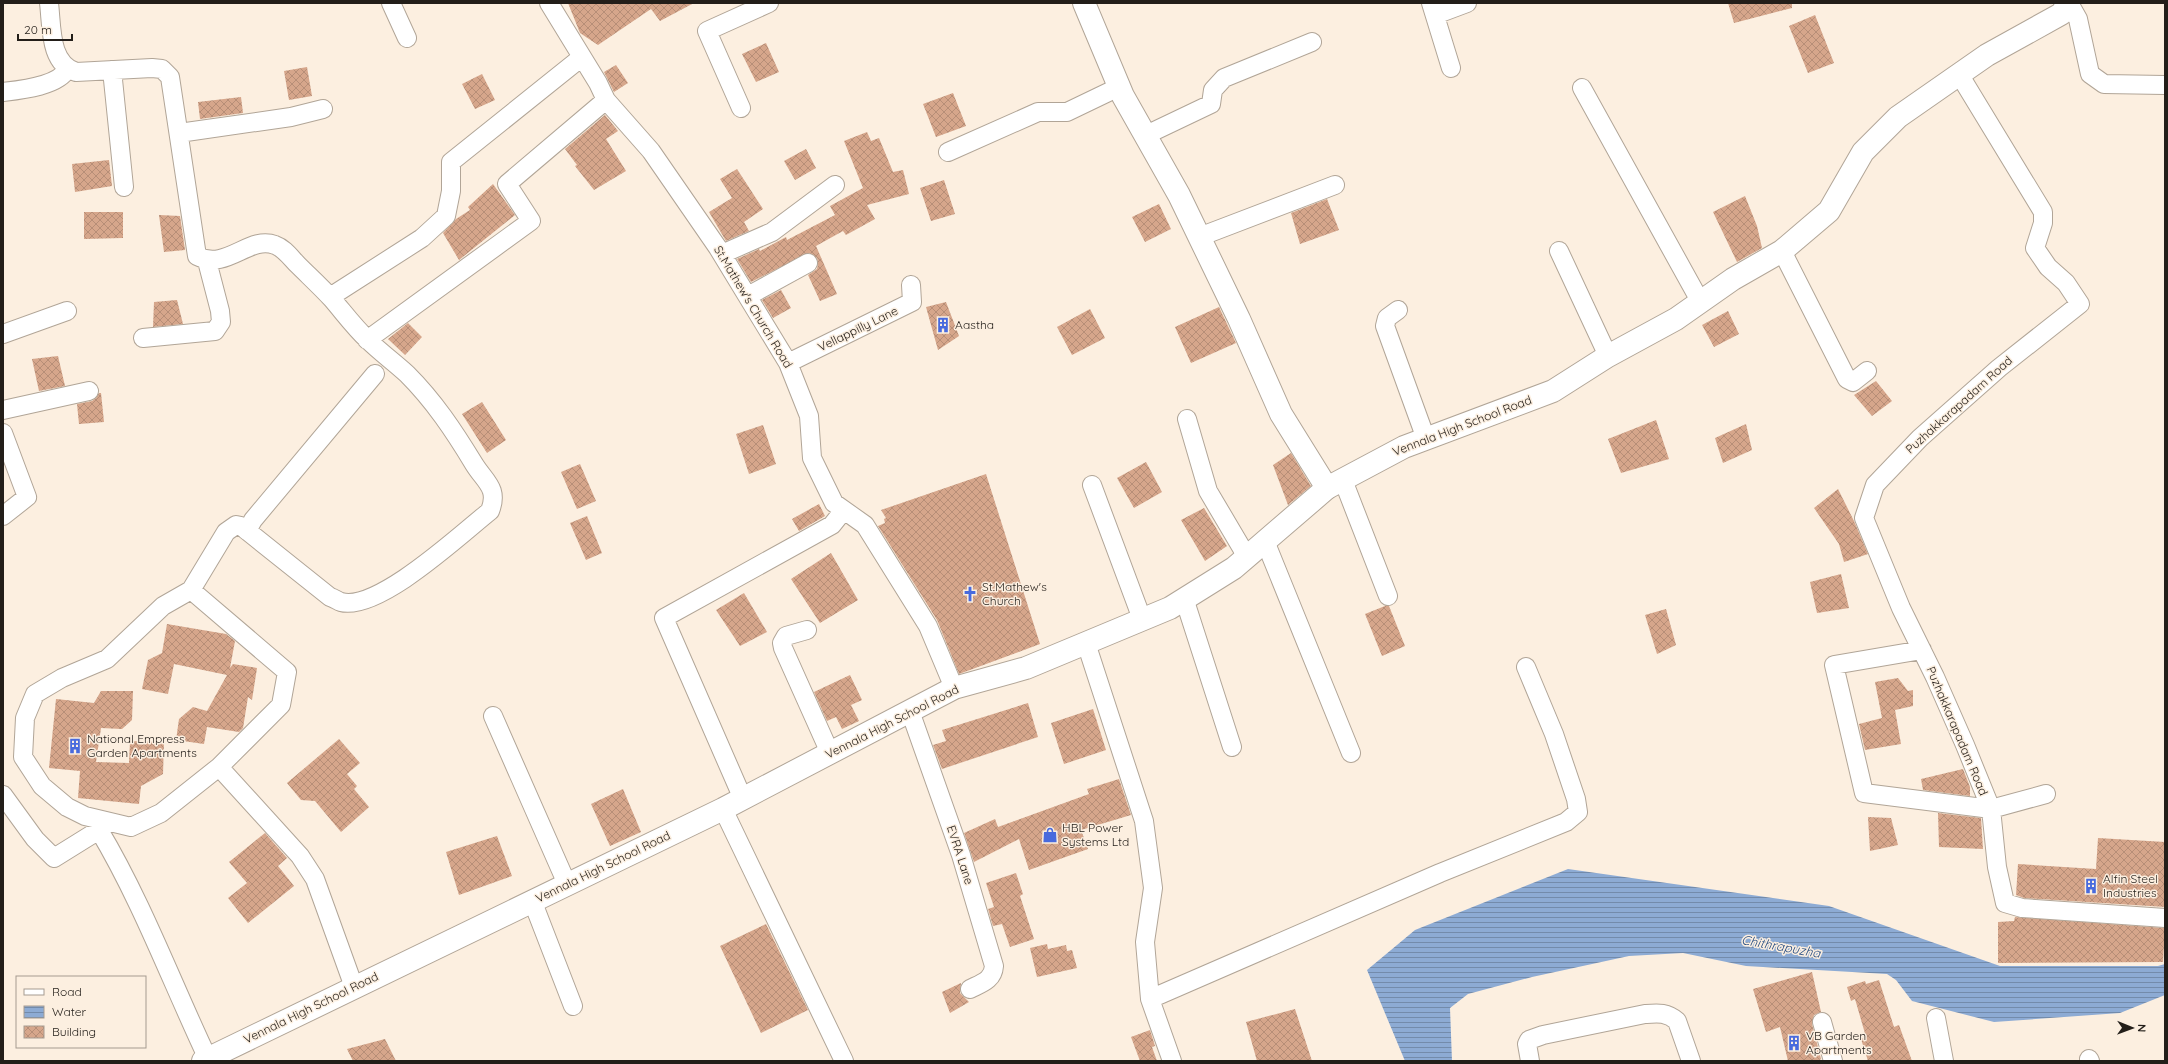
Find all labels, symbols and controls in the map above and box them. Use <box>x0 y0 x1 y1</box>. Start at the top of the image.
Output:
scale bar <box>18 16 72 42</box>
text: 20 m <box>24 22 52 37</box>
street label: St.Mathew's Church Road <box>711 243 796 371</box>
street label: Vellappilly Lane <box>815 303 900 354</box>
building icon: Aastha <box>934 316 952 334</box>
place label: Aastha <box>955 317 994 332</box>
street label: Puzhakkarapadam Road <box>1902 353 2015 457</box>
street label: Vennala High School Road <box>1390 392 1534 459</box>
place label: St.Mathew's Church <box>982 579 1047 608</box>
church icon: St.Mathew's Church <box>961 585 979 603</box>
street label: Puzhakkarapadam Road <box>1923 664 1991 798</box>
street label: Vennala High School Road <box>823 681 961 762</box>
place label: National Empress Garden Apartments <box>87 731 197 760</box>
building icon: National Empress Garden Apartments <box>66 737 84 755</box>
place label: HBL Power Systems Ltd <box>1062 820 1129 849</box>
street label: EVRA Lane <box>944 823 977 886</box>
shop icon: HBL Power Systems Ltd <box>1041 826 1059 844</box>
street label: Vennala High School Road <box>533 827 672 906</box>
place label: Alfin Steel Industries <box>2103 871 2158 900</box>
building icon: Alfin Steel Industries <box>2082 877 2100 895</box>
water label: Chithrapuzha <box>1740 931 1823 961</box>
street label: Vennala High School Road <box>241 968 380 1047</box>
legend <box>16 976 146 1048</box>
text: Road <box>52 984 82 999</box>
text: Water <box>52 1004 87 1019</box>
north arrow <box>2112 1008 2152 1048</box>
text: Building <box>52 1024 96 1039</box>
text: N <box>2135 1024 2149 1032</box>
place label: VB Garden Apartments <box>1806 1028 1872 1057</box>
building icon: VB Garden Apartments <box>1785 1034 1803 1052</box>

